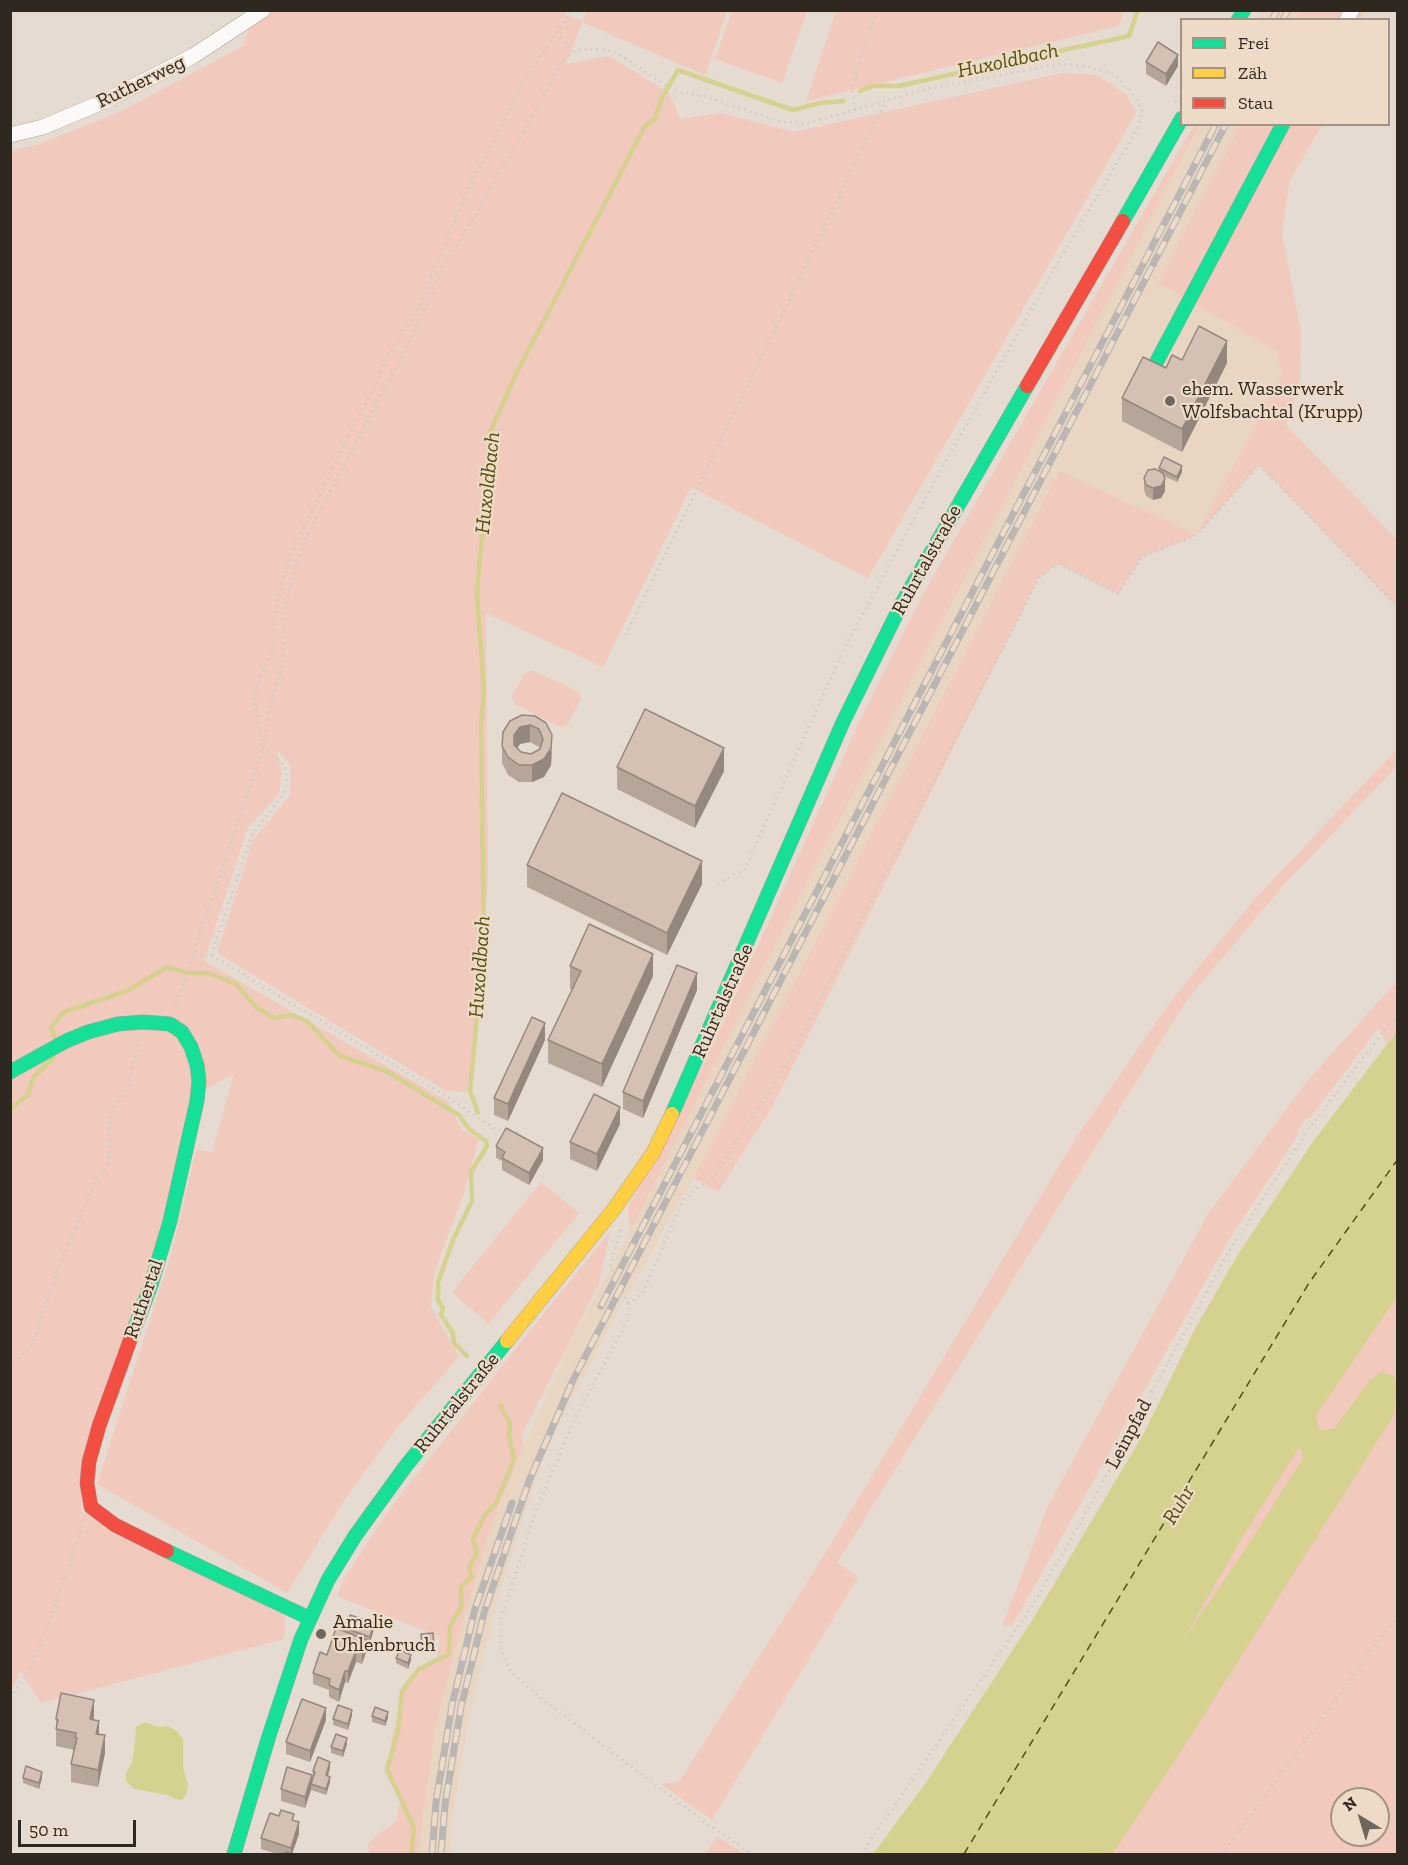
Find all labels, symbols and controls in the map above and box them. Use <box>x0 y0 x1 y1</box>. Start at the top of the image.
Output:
legend <box>1180 18 1390 126</box>
text: Frei <box>1238 32 1269 54</box>
water label: Huxoldbach <box>955 38 1061 84</box>
street label: Rutherweg <box>93 50 189 114</box>
text: Zäh <box>1238 62 1267 84</box>
text: Stau <box>1238 92 1273 114</box>
place label: ehem. Wasserwerk Wolfsbachtal (Krupp) <box>1182 377 1363 424</box>
marker: ehem. Wasserwerk Wolfsbachtal (Krupp) <box>1163 394 1177 408</box>
water label: Huxoldbach <box>470 431 506 535</box>
street label: Ruhrtalstraße <box>887 501 967 619</box>
water label: Huxoldbach <box>464 915 496 1019</box>
street label: Ruhrtalstraße <box>687 940 759 1062</box>
street label: Ruthertal <box>119 1256 169 1342</box>
street label: Ruhrtalstraße <box>409 1348 505 1458</box>
street label: Leinpfad <box>1101 1395 1157 1473</box>
water label: Ruhr <box>1158 1481 1200 1529</box>
place label: Amalie Uhlenbruch <box>333 1610 435 1657</box>
marker: Amalie Uhlenbruch <box>314 1627 328 1641</box>
north arrow <box>1330 1787 1390 1847</box>
text: N <box>1339 1793 1360 1815</box>
scale bar <box>21 1808 140 1846</box>
text: 50 m <box>29 1819 68 1841</box>

